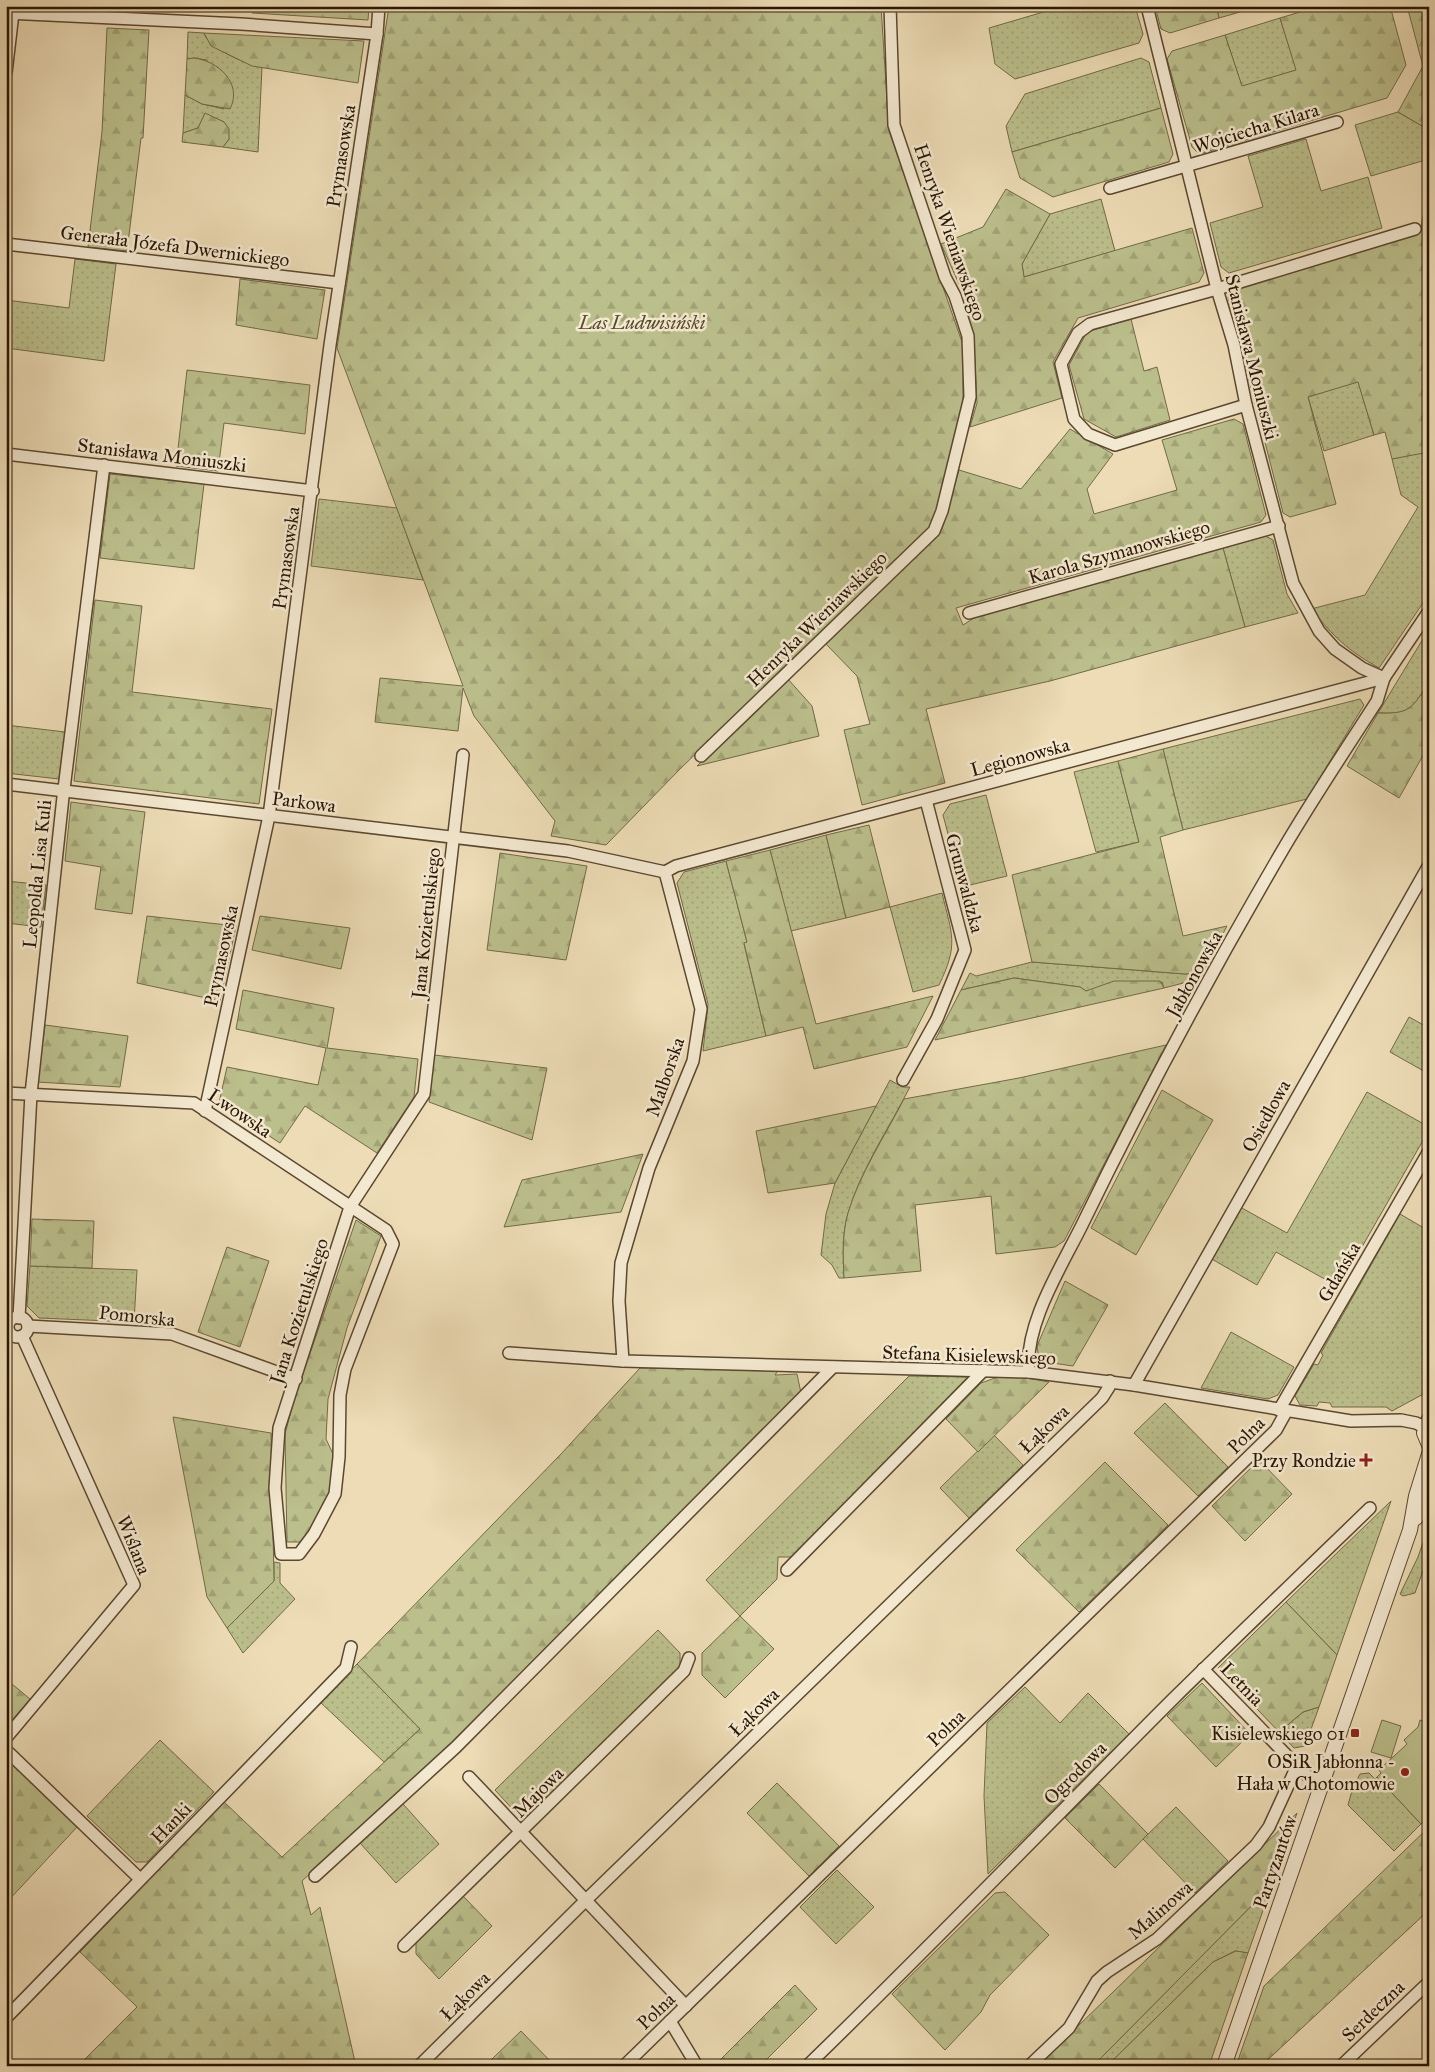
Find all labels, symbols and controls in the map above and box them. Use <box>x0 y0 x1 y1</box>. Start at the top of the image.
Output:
street label: Wojciecha Kilara <box>1190 98 1323 158</box>
street label: Prymasowska <box>322 102 361 209</box>
street label: Henryka Wieniawskiego <box>908 141 991 324</box>
street label: Generała Józefa Dwernickiego <box>59 221 291 273</box>
street label: Stanisława Moniuszki <box>1220 272 1284 442</box>
park label: Las Ludwisiński <box>578 311 706 334</box>
street label: Stanisława Moniuszki <box>76 433 248 477</box>
street label: Prymasowska <box>267 504 305 611</box>
street label: Karola Szymanowskiego <box>1026 515 1213 590</box>
street label: Henryka Wieniawskiego <box>742 546 893 692</box>
street label: Legionowska <box>968 732 1073 782</box>
street label: Parkowa <box>271 787 338 817</box>
street label: Leopolda Lisa Kuli <box>18 798 56 950</box>
street label: Grunwaldzka <box>941 831 990 936</box>
street label: Jana Kozietulskiego <box>406 846 446 1002</box>
street label: Prymasowska <box>199 902 243 1009</box>
street label: Jabłonowska <box>1160 926 1228 1023</box>
street label: Malborska <box>641 1033 690 1120</box>
street label: Osiedlowa <box>1237 1075 1296 1156</box>
street label: Lwowska <box>204 1083 277 1143</box>
street label: Jana Kozietulskiego <box>264 1235 334 1389</box>
street label: Gdańska <box>1313 1237 1366 1306</box>
street label: Pomorska <box>98 1301 177 1332</box>
street label: Stefana Kisielewskiego <box>882 1340 1057 1371</box>
street label: Łąkowa <box>1014 1399 1075 1458</box>
street label: Polna <box>1222 1411 1270 1459</box>
place label: Przy Rondzie <box>1252 1449 1356 1472</box>
marker: Przy Rondzie <box>1360 1454 1372 1466</box>
street label: Wiślana <box>112 1512 157 1579</box>
street label: Letnia <box>1216 1657 1269 1711</box>
street label: Łąkowa <box>724 1682 785 1741</box>
street label: Polna <box>922 1704 970 1751</box>
place label: Kisielewskiego 01 <box>1211 1722 1345 1746</box>
marker: Kisielewskiego 01 <box>1349 1727 1361 1739</box>
street label: Ogrodowa <box>1039 1736 1113 1810</box>
place label: OSiR Jabłonna - Hała w Chotomowie <box>1236 1750 1395 1795</box>
street label: Majowa <box>508 1761 569 1822</box>
marker: OSiR Jabłonna - Hała w Chotomowie <box>1399 1766 1411 1778</box>
street label: Hanki <box>146 1797 196 1849</box>
street label: Partyzantów <box>1248 1812 1302 1912</box>
street label: Malinowa <box>1123 1875 1198 1944</box>
street label: Łąkowa <box>435 1966 495 2026</box>
street label: Serdeczna <box>1337 1975 1410 2047</box>
street label: Polna <box>632 1987 680 2034</box>

